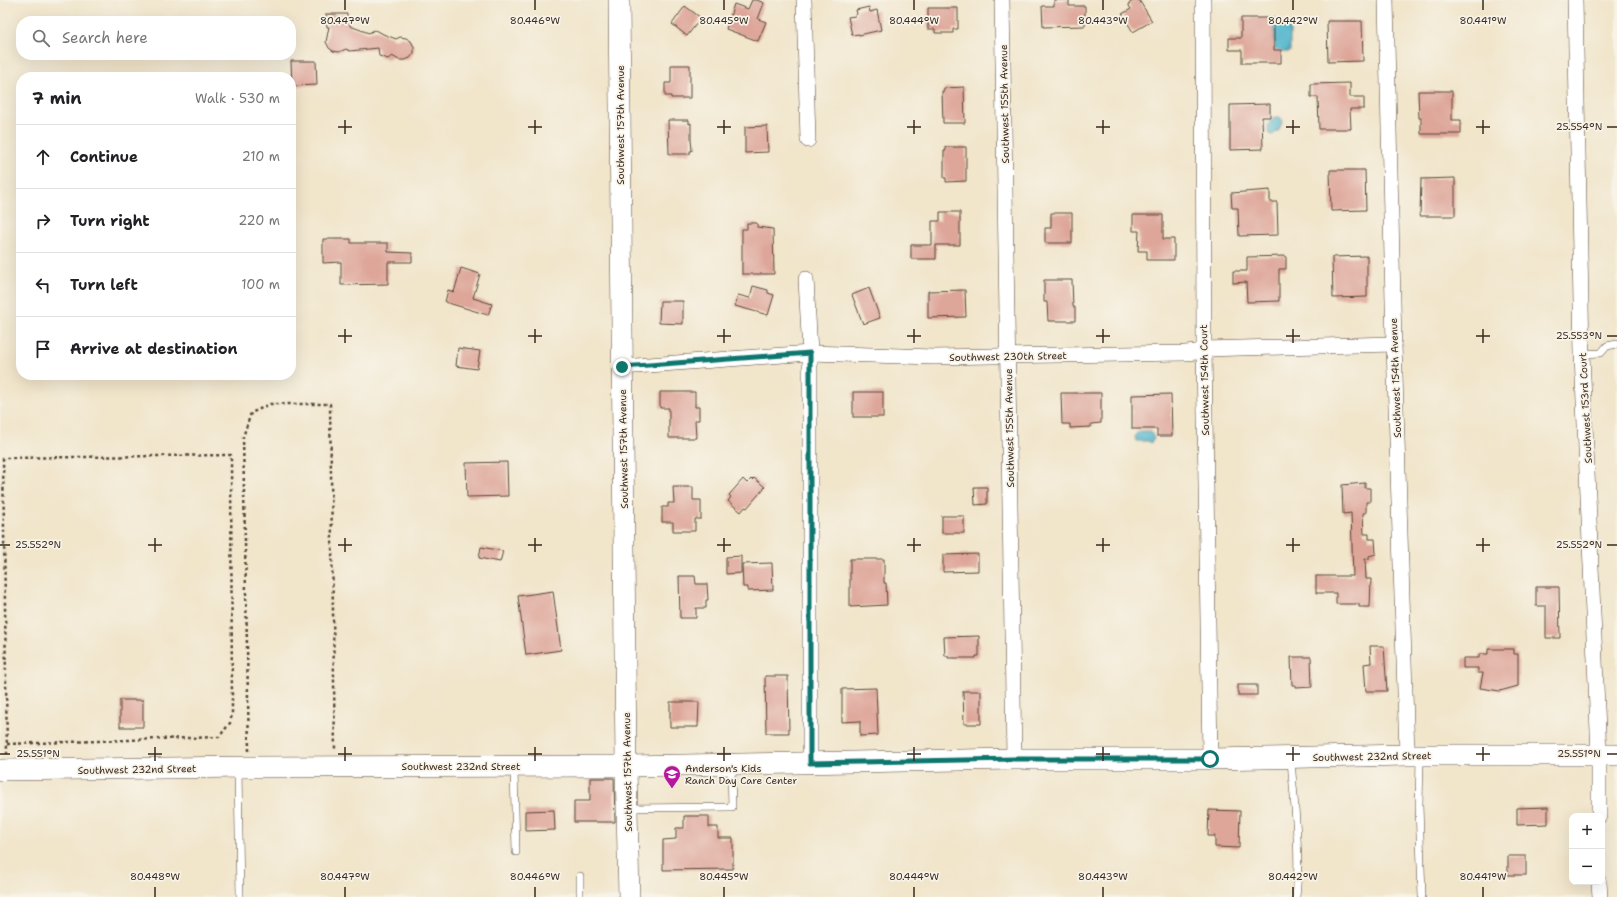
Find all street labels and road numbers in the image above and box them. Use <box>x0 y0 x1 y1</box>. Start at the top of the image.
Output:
street label: Southwest 155th Avenue <box>997 44 1012 164</box>
street label: Southwest 157th Avenue <box>614 65 627 185</box>
street label: Southwest 154th Avenue <box>1387 317 1404 438</box>
street label: Southwest 154th Court <box>1197 324 1212 436</box>
street label: Southwest 230th Street <box>949 349 1067 364</box>
street label: Southwest 153rd Court <box>1576 352 1595 464</box>
street label: Southwest 155th Avenue <box>1002 368 1017 488</box>
street label: Southwest 157th Avenue <box>616 389 631 509</box>
street label: Southwest 157th Avenue <box>620 712 635 832</box>
street label: Southwest 232nd Street <box>1313 749 1432 764</box>
street label: Southwest 232nd Street <box>402 760 520 773</box>
street label: Southwest 232nd Street <box>78 762 197 777</box>

